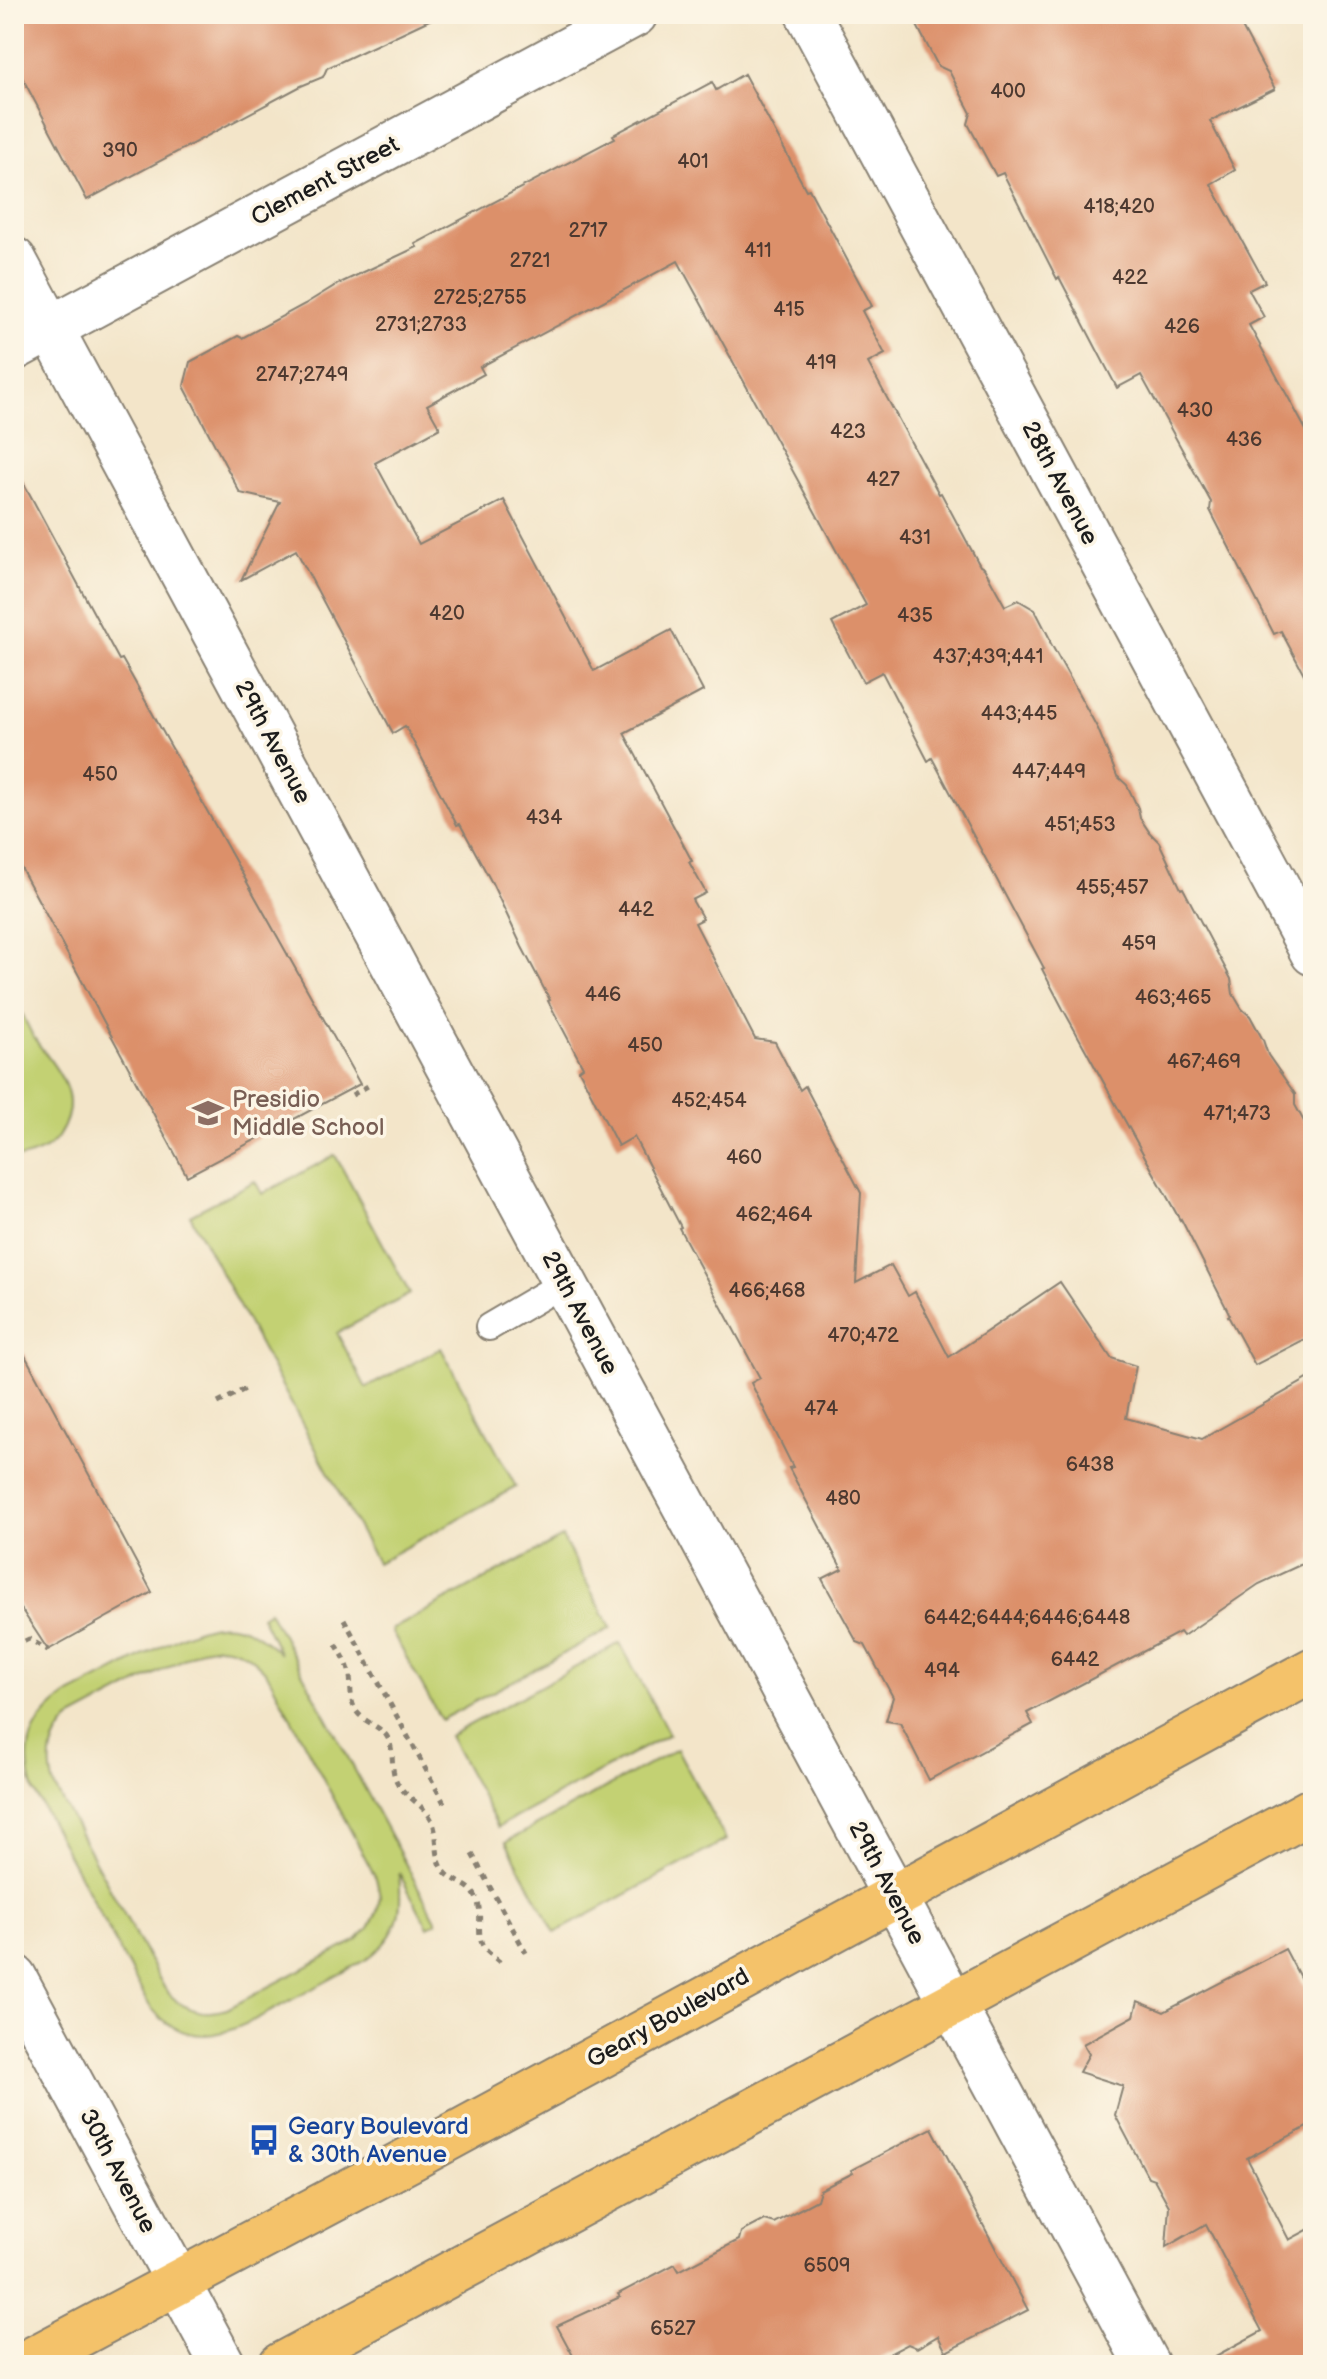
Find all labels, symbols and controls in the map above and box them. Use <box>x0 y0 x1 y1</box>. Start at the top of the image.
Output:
house number: 400 <box>990 80 1026 104</box>
street label: Clement Street <box>246 130 404 232</box>
house number: 390 <box>102 139 138 163</box>
house number: 401 <box>677 150 709 174</box>
house number: 418;420 <box>1083 195 1155 219</box>
house number: 2717 <box>568 219 608 243</box>
house number: 411 <box>744 239 772 263</box>
house number: 2721 <box>510 249 550 273</box>
house number: 422 <box>1112 266 1148 290</box>
house number: 2725;2755 <box>433 286 527 310</box>
house number: 415 <box>773 298 805 322</box>
house number: 2731;2733 <box>375 313 467 337</box>
house number: 426 <box>1164 315 1200 339</box>
house number: 419 <box>805 351 837 375</box>
house number: 2747;2749 <box>255 363 349 387</box>
house number: 430 <box>1177 399 1213 423</box>
street label: 28th Avenue <box>1015 416 1105 550</box>
house number: 423 <box>830 420 866 444</box>
house number: 436 <box>1226 428 1262 452</box>
house number: 427 <box>866 468 900 492</box>
house number: 431 <box>899 526 931 550</box>
house number: 420 <box>429 602 465 626</box>
house number: 435 <box>897 604 933 628</box>
house number: 437;439;441 <box>933 645 1043 669</box>
street label: 29th Avenue <box>228 675 318 809</box>
house number: 443;445 <box>981 702 1057 726</box>
house number: 447;449 <box>1012 760 1086 784</box>
house number: 450 <box>82 763 118 787</box>
house number: 434 <box>526 806 562 830</box>
house number: 451;453 <box>1044 813 1116 837</box>
house number: 455;457 <box>1076 876 1149 900</box>
house number: 442 <box>618 898 654 922</box>
house number: 459 <box>1121 932 1157 956</box>
house number: 446 <box>585 983 621 1007</box>
house number: 463;465 <box>1135 986 1211 1010</box>
house number: 450 <box>627 1034 663 1058</box>
house number: 467;469 <box>1167 1050 1241 1074</box>
place label: Presidio Middle School <box>232 1085 384 1142</box>
house number: 452;454 <box>671 1089 747 1113</box>
school or university icon: Presidio Middle School <box>191 1096 225 1130</box>
house number: 471;473 <box>1203 1102 1271 1126</box>
house number: 460 <box>726 1146 762 1170</box>
house number: 462;464 <box>736 1203 812 1227</box>
street label: 29th Avenue <box>535 1246 625 1380</box>
house number: 466;468 <box>729 1279 805 1303</box>
house number: 470;472 <box>827 1324 899 1348</box>
house number: 474 <box>804 1397 838 1421</box>
house number: 6438 <box>1066 1453 1114 1477</box>
house number: 480 <box>825 1487 861 1511</box>
house number: 6442;6444;6446;6448 <box>924 1606 1130 1630</box>
house number: 6442 <box>1051 1648 1099 1672</box>
house number: 494 <box>924 1659 960 1683</box>
street label: 29th Avenue <box>842 1816 932 1950</box>
street label: Geary Boulevard <box>582 1962 754 2074</box>
street label: 30th Avenue <box>73 2104 163 2238</box>
place label: Geary Boulevard & 30th Avenue <box>288 2112 469 2169</box>
bus stop icon: Geary Boulevard & 30th Avenue <box>247 2123 281 2157</box>
house number: 6509 <box>804 2254 851 2278</box>
house number: 6527 <box>650 2317 696 2341</box>

